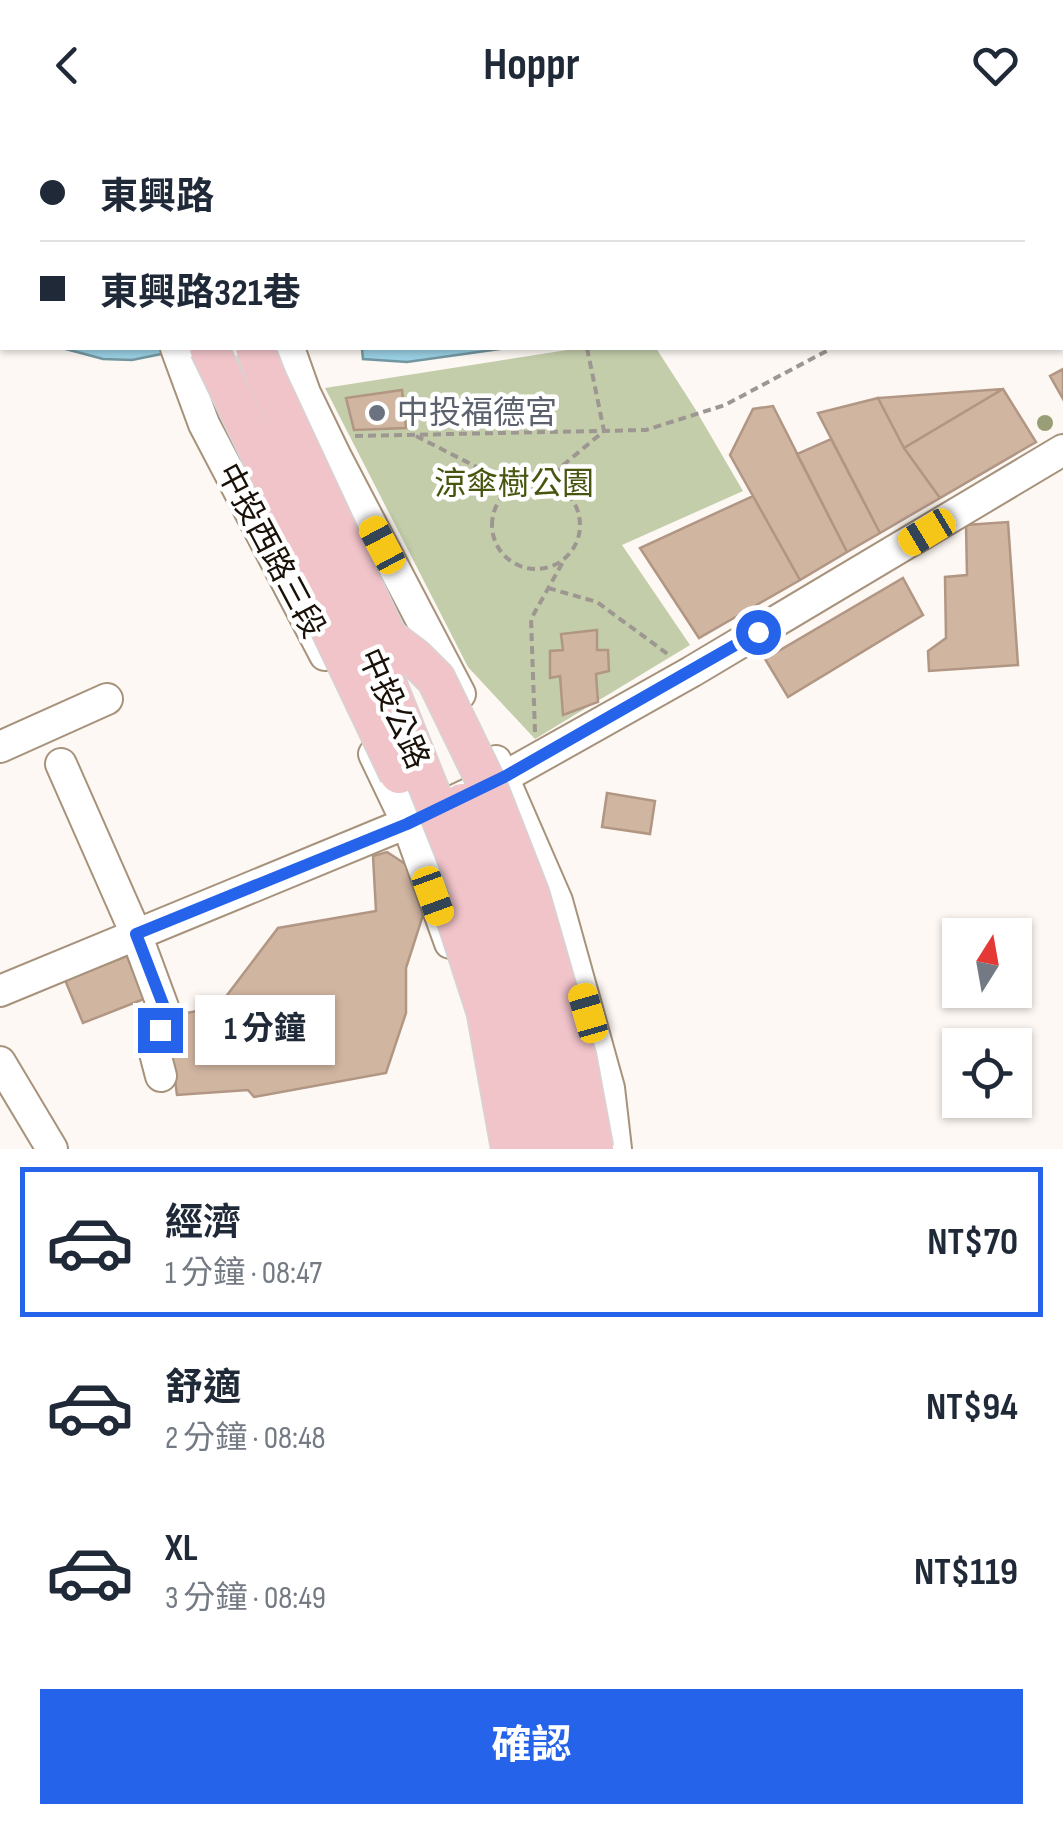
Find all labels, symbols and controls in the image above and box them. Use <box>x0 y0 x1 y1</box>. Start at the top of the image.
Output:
icon: back <box>40 38 95 93</box>
text: Hoppr <box>483 38 580 93</box>
icon: heart <box>968 38 1023 93</box>
text: 東興路 <box>100 175 214 220</box>
text: 東興路321巷 <box>100 271 301 316</box>
place label: 中投福德宮 <box>397 394 557 433</box>
marker: 中投福德宮 <box>366 402 388 424</box>
street label: 中投西路三段 <box>208 457 332 645</box>
park label: 涼傘樹公園 <box>434 465 594 504</box>
car <box>894 504 960 560</box>
car <box>355 511 409 579</box>
route start <box>736 610 781 655</box>
street label: 中投公路 <box>349 643 437 775</box>
car <box>409 863 457 929</box>
north arrow <box>942 918 1032 1008</box>
map controls <box>942 918 1032 1118</box>
car <box>565 980 611 1046</box>
callout: 1 分鐘 <box>195 995 335 1065</box>
route end <box>138 1008 183 1053</box>
text: 1 分鐘 <box>224 1010 306 1049</box>
button: locate <box>942 1028 1032 1118</box>
icon: car <box>45 1197 135 1287</box>
text: 經濟 <box>165 1201 241 1246</box>
text: NT$70 <box>927 1220 1018 1265</box>
text: 1 分鐘 · 08:47 <box>165 1254 322 1293</box>
icon: car <box>45 1362 135 1452</box>
text: 舒適 <box>165 1366 241 1411</box>
text: NT$94 <box>926 1385 1018 1430</box>
text: 2 分鐘 · 08:48 <box>165 1419 326 1458</box>
text: XL <box>165 1526 198 1571</box>
icon: car <box>45 1527 135 1617</box>
text: NT$119 <box>914 1550 1018 1595</box>
text: 3 分鐘 · 08:49 <box>165 1579 326 1618</box>
button: 確認 <box>40 1689 1023 1804</box>

